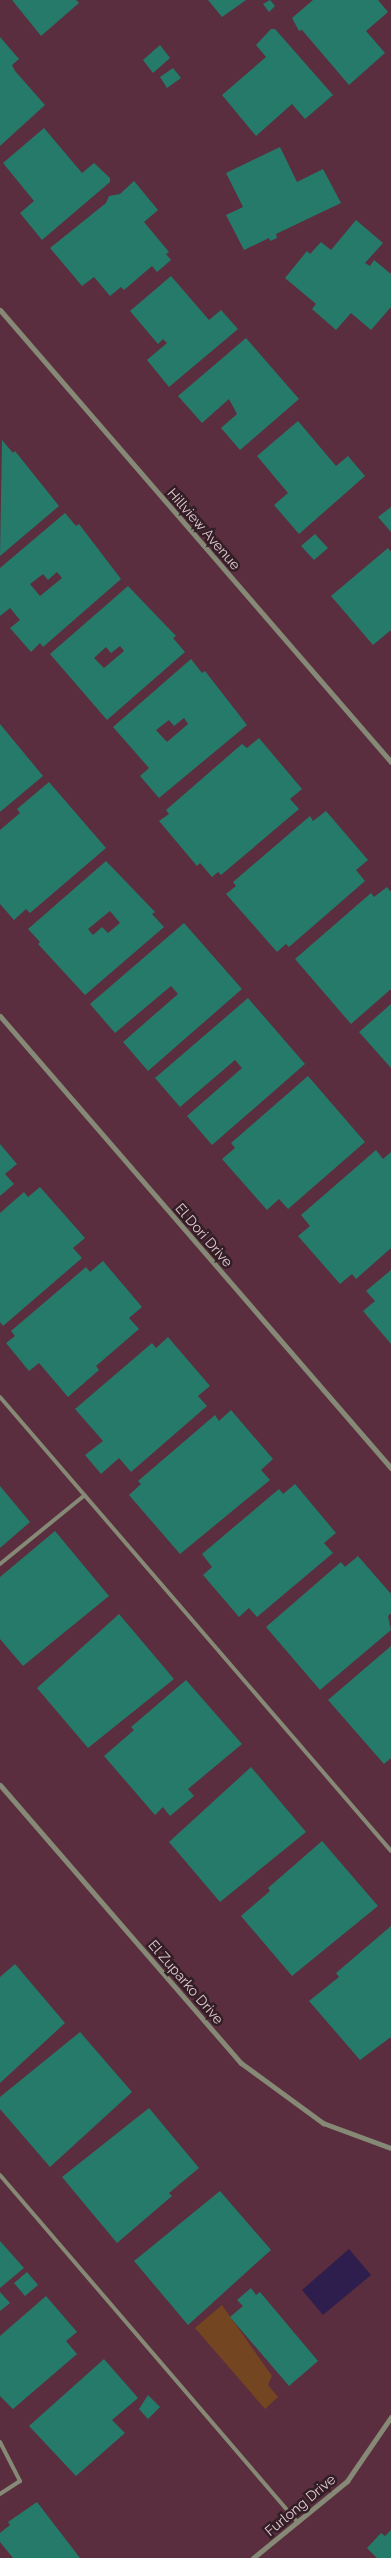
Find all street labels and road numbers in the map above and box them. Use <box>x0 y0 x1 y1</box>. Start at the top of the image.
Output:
street label: Hillview Avenue <box>164 484 244 574</box>
street label: El Dori Drive <box>172 1200 236 1270</box>
street label: El Zuparko Drive <box>145 1936 227 2028</box>
street label: Furlong Drive <box>261 2471 339 2539</box>

